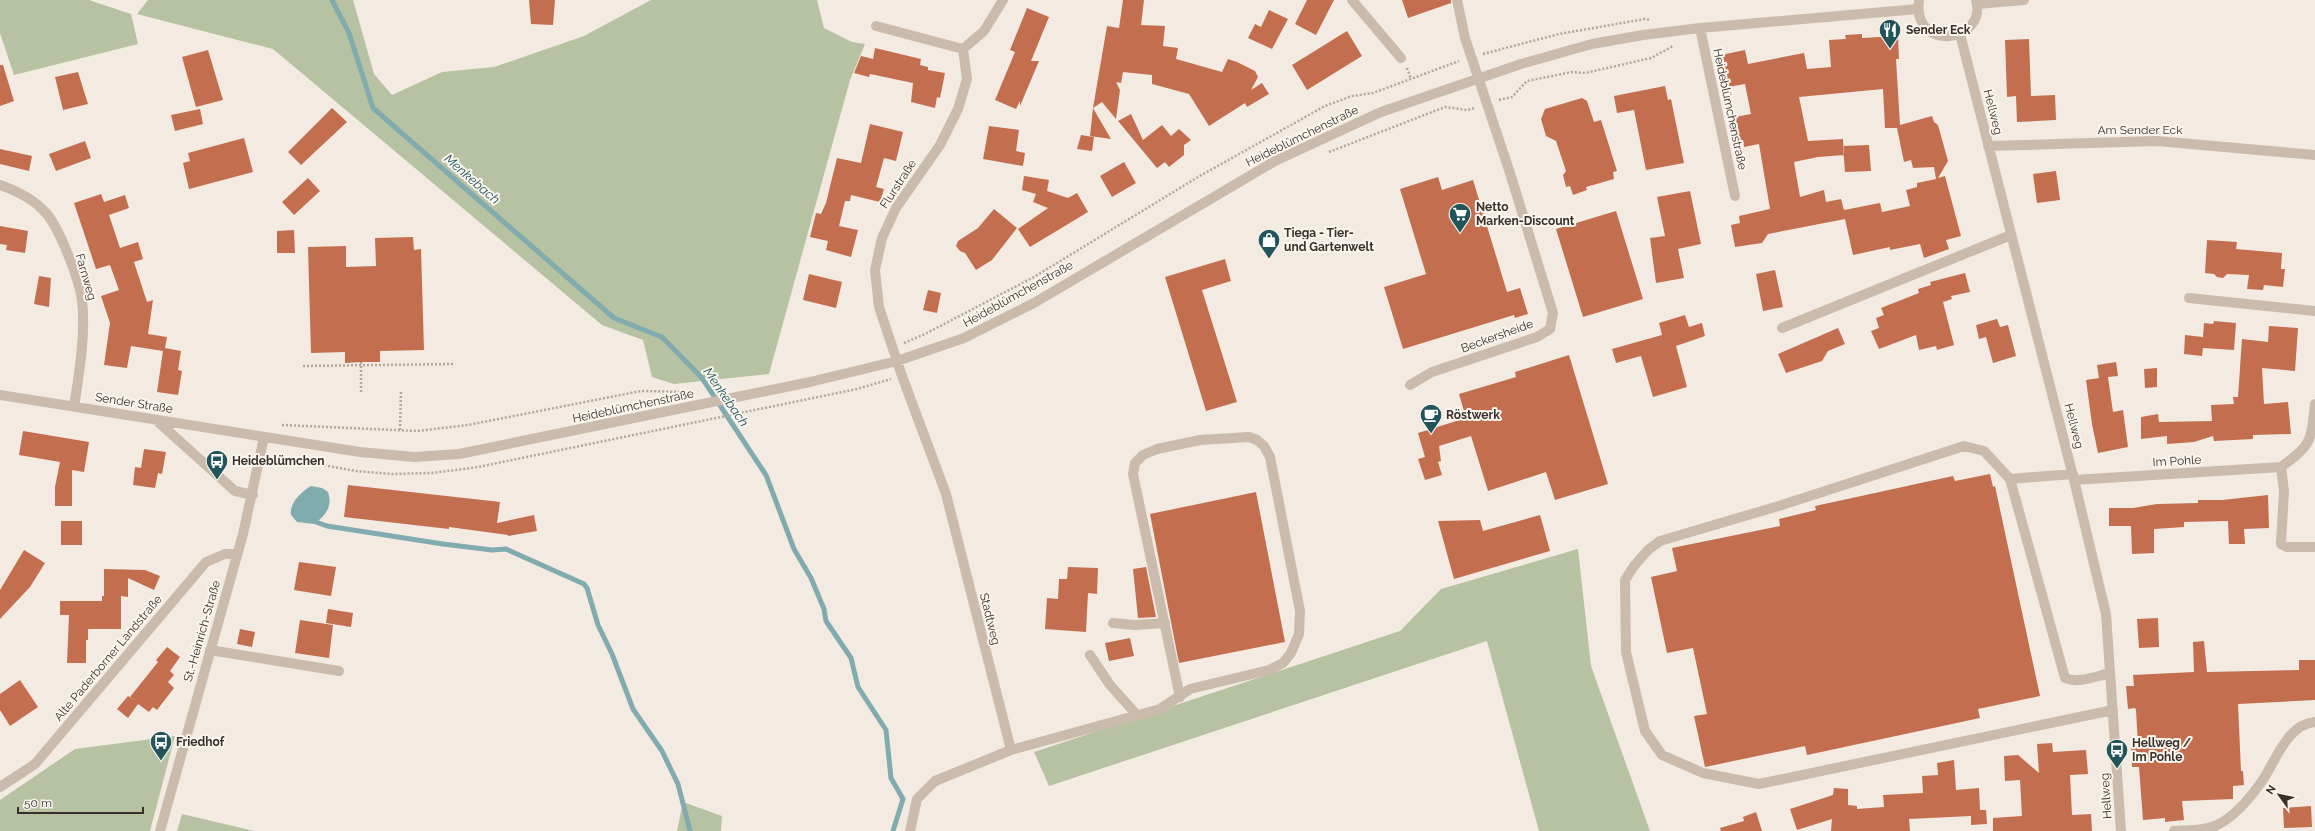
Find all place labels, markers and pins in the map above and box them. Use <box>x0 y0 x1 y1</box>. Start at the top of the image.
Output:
restaurant icon: Sender Eck <box>1877 17 1903 50</box>
place label: Sender Eck <box>1906 23 1971 37</box>
place label: Netto Marken-Discount <box>1476 200 1575 228</box>
supermarket icon: Netto Marken-Discount <box>1447 201 1473 234</box>
place label: Tiega - Tier- und Gartenwelt <box>1284 226 1374 254</box>
shop icon: Tiega - Tier- und Gartenwelt <box>1256 227 1282 260</box>
cafe icon: Röstwerk <box>1418 402 1444 435</box>
place label: Röstwerk <box>1446 408 1500 422</box>
bus stop icon: Heideblümchen <box>204 448 230 481</box>
place label: Heideblümchen <box>232 454 324 468</box>
bus stop icon: Friedhof <box>148 729 174 762</box>
place label: Friedhof <box>176 735 225 749</box>
place label: Hellweg / Im Pohle <box>2132 736 2192 764</box>
bus stop icon: Hellweg / Im Pohle <box>2104 737 2130 770</box>

